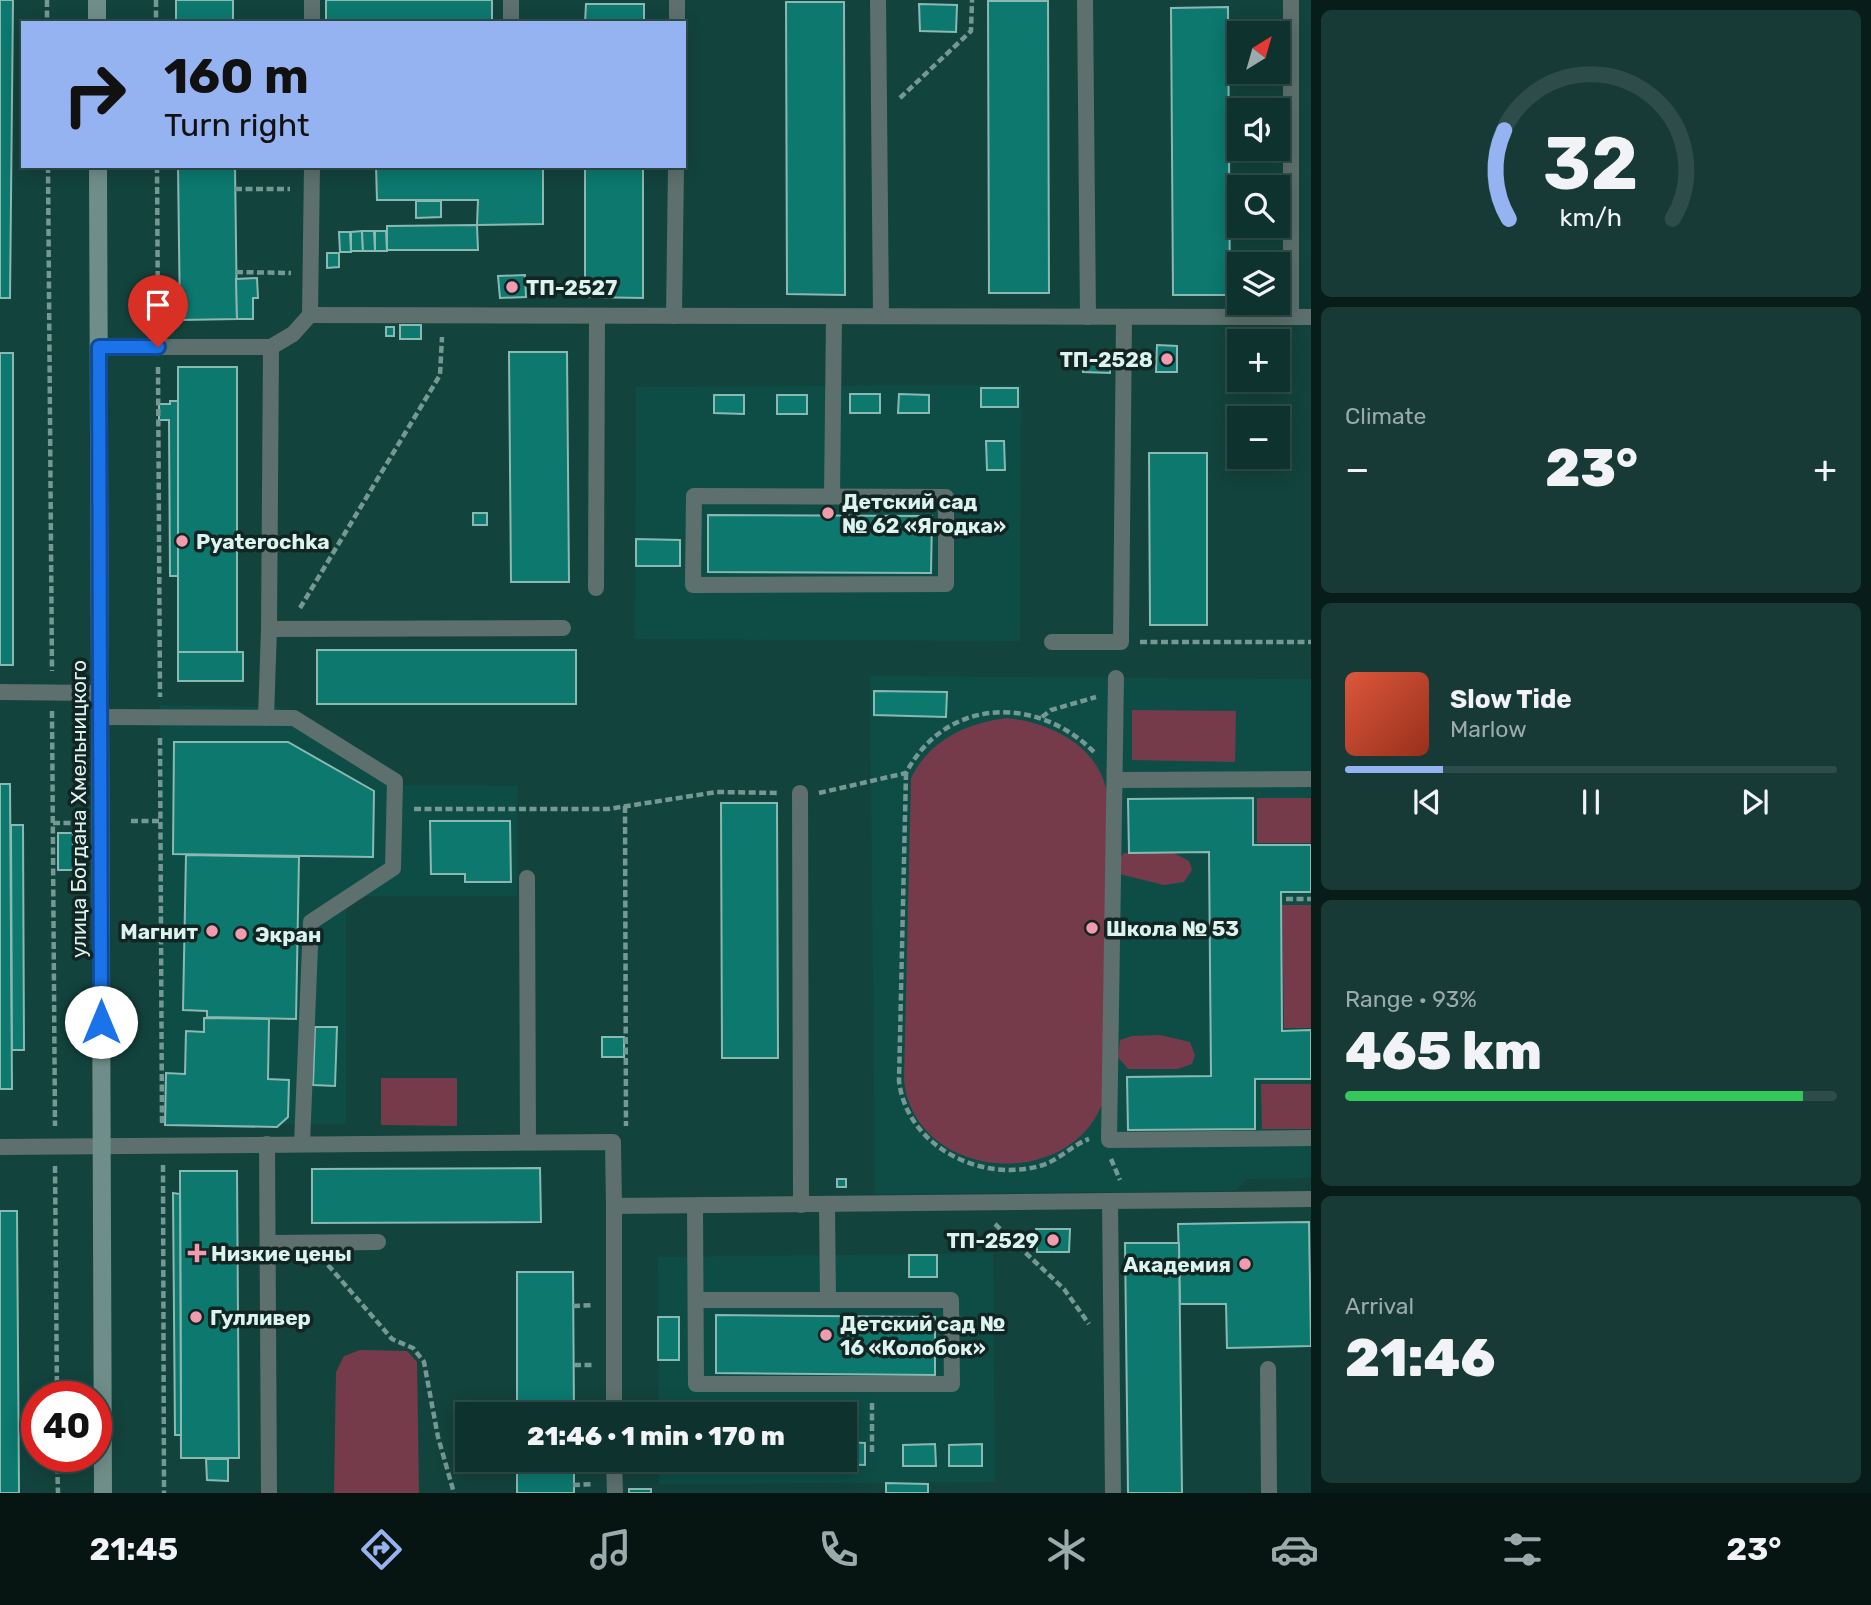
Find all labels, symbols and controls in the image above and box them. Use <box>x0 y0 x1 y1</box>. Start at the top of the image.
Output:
north arrow <box>1227 21 1290 84</box>
map controls <box>1227 21 1290 469</box>
text: 160 m <box>164 47 309 105</box>
icon: right <box>49 49 140 140</box>
button: sound <box>1227 98 1290 161</box>
text: Turn right <box>164 106 309 144</box>
text: 32 <box>1543 122 1639 208</box>
button: search <box>1227 175 1290 238</box>
text: km/h <box>1560 203 1622 232</box>
button: layers <box>1227 252 1290 315</box>
pin <box>128 275 188 347</box>
place label: ТП-2527 <box>526 275 617 300</box>
marker: ТП-2527 <box>504 279 520 295</box>
icon: arrive <box>139 286 177 324</box>
button: + <box>1227 329 1290 392</box>
place label: ТП-2528 <box>1060 347 1153 372</box>
marker: ТП-2528 <box>1159 351 1175 367</box>
text: Climate <box>1345 402 1426 430</box>
button: − <box>1227 406 1290 469</box>
text: 23° <box>1545 437 1638 499</box>
text: − <box>1345 446 1370 492</box>
text: + <box>1813 446 1837 492</box>
place label: Детский сад № 62 «Ягодка» <box>842 489 1006 538</box>
marker: Детский сад № 62 «Ягодка» <box>820 505 836 521</box>
place label: Pyaterochka <box>196 529 330 554</box>
marker: Pyaterochka <box>174 533 190 549</box>
street label: улица Богдана Хмельницкого <box>66 660 91 958</box>
text: Slow Tide <box>1450 684 1572 715</box>
text: Marlow <box>1450 715 1527 743</box>
icon: previous <box>1408 783 1446 821</box>
icon: pause <box>1572 783 1610 821</box>
icon: next <box>1736 783 1774 821</box>
place label: Школа № 53 <box>1106 916 1239 941</box>
place label: Магнит <box>120 919 198 944</box>
marker: Школа № 53 <box>1084 920 1100 936</box>
place label: Экран <box>255 922 321 947</box>
marker: Магнит <box>204 923 220 939</box>
marker: Экран <box>233 926 249 942</box>
position arrow <box>64 985 138 1059</box>
text: Range · 93% <box>1345 985 1477 1013</box>
text: 465 km <box>1345 1020 1542 1082</box>
place label: ТП-2529 <box>946 1228 1039 1253</box>
marker: ТП-2529 <box>1045 1232 1061 1248</box>
place label: Низкие цены <box>211 1241 352 1266</box>
marker: Низкие цены <box>189 1245 205 1261</box>
place label: Академия <box>1123 1252 1231 1277</box>
marker: Академия <box>1237 1256 1253 1272</box>
text: Arrival <box>1345 1292 1414 1320</box>
place label: Гулливер <box>210 1305 311 1330</box>
marker: Гулливер <box>188 1309 204 1325</box>
place label: Детский сад № 16 «Колобок» <box>840 1311 1005 1360</box>
marker: Детский сад № 16 «Колобок» <box>818 1327 834 1343</box>
text: 21:46 <box>1345 1327 1495 1389</box>
speed limit sign: 40 <box>21 1381 112 1472</box>
text: 21:46 · 1 min · 170 m <box>527 1421 785 1452</box>
icon: directions <box>357 1525 406 1574</box>
icon: music <box>586 1525 635 1574</box>
icon: phone <box>814 1525 863 1574</box>
icon: climate <box>1042 1525 1091 1574</box>
icon: car <box>1270 1525 1319 1574</box>
icon: filters <box>1498 1525 1547 1574</box>
text: 21:45 <box>90 1530 178 1568</box>
text: 23° <box>1726 1530 1781 1568</box>

